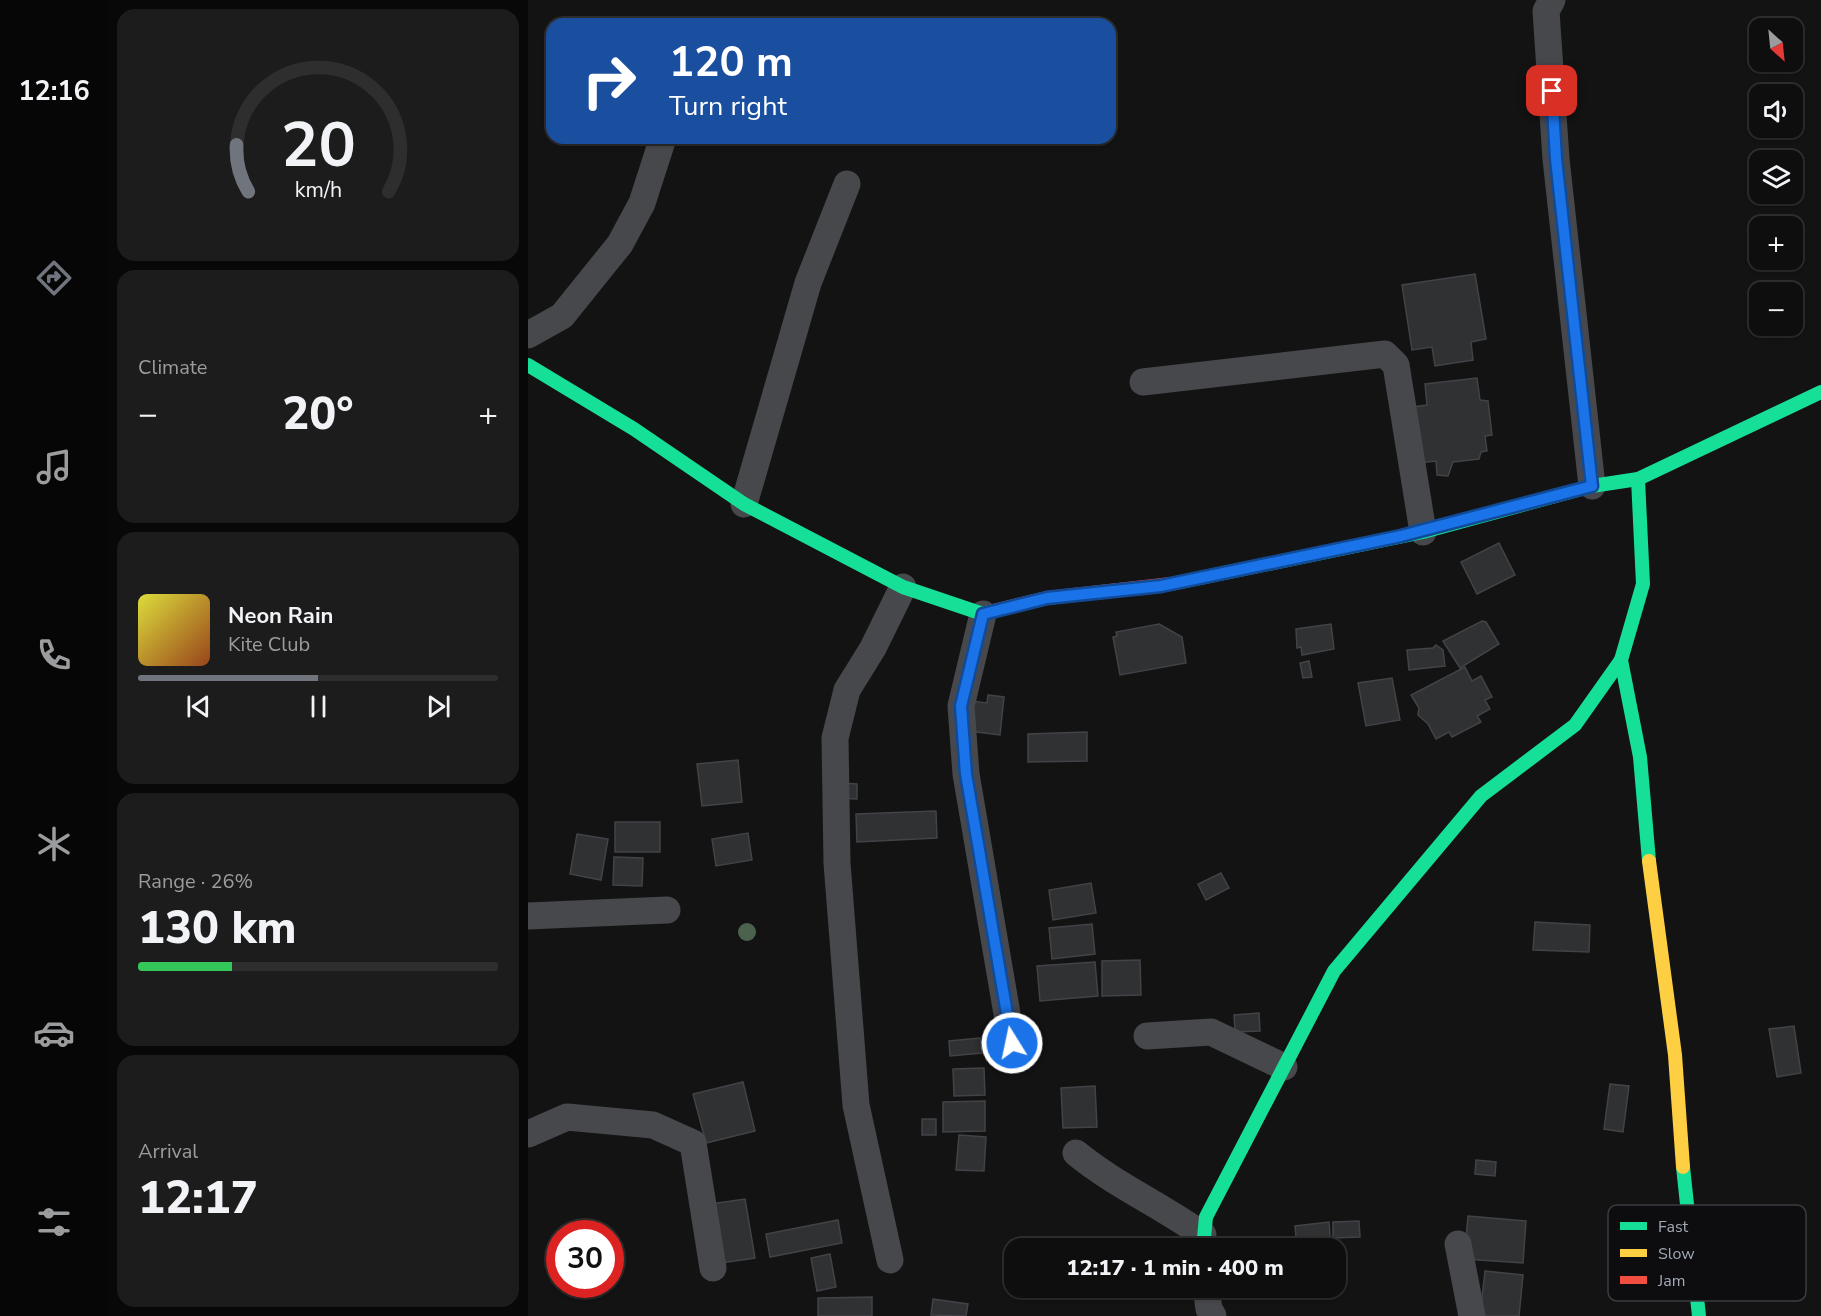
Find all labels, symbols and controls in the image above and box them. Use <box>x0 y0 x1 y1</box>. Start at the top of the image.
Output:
north arrow <box>1749 18 1803 72</box>
map controls <box>1749 18 1803 336</box>
text: 120 m <box>669 34 793 91</box>
icon: right <box>570 42 648 120</box>
pin <box>1526 65 1577 116</box>
text: 12:16 <box>18 73 90 110</box>
icon: arrive <box>1535 74 1568 107</box>
button: sound <box>1749 84 1803 138</box>
text: Turn right <box>669 88 787 125</box>
text: 20 <box>281 103 355 188</box>
button: layers <box>1749 150 1803 204</box>
text: km/h <box>294 176 342 206</box>
button: + <box>1749 216 1803 270</box>
icon: directions <box>33 257 75 299</box>
button: − <box>1749 282 1803 336</box>
text: Climate <box>138 354 207 381</box>
text: 20° <box>282 384 354 445</box>
text: − <box>138 392 158 437</box>
text: + <box>478 392 498 437</box>
icon: music <box>33 446 75 488</box>
text: Neon Rain <box>228 601 333 631</box>
text: Kite Club <box>228 631 310 658</box>
icon: phone <box>33 634 75 676</box>
icon: previous <box>182 690 215 723</box>
icon: pause <box>302 690 335 723</box>
icon: next <box>422 690 455 723</box>
icon: climate <box>33 823 75 865</box>
text: Range · 26% <box>138 868 253 895</box>
text: 130 km <box>138 898 297 959</box>
position arrow <box>980 1011 1044 1075</box>
icon: car <box>33 1012 75 1054</box>
text: Arrival <box>138 1138 198 1165</box>
text: 12:17 <box>138 1168 258 1229</box>
icon: filters <box>33 1201 75 1243</box>
legend <box>1608 1205 1806 1301</box>
text: Fast <box>1658 1216 1689 1238</box>
speed limit sign: 30 <box>546 1220 624 1298</box>
text: Slow <box>1658 1243 1695 1265</box>
text: 12:17 · 1 min · 400 m <box>1066 1253 1284 1283</box>
text: Jam <box>1657 1270 1685 1292</box>

